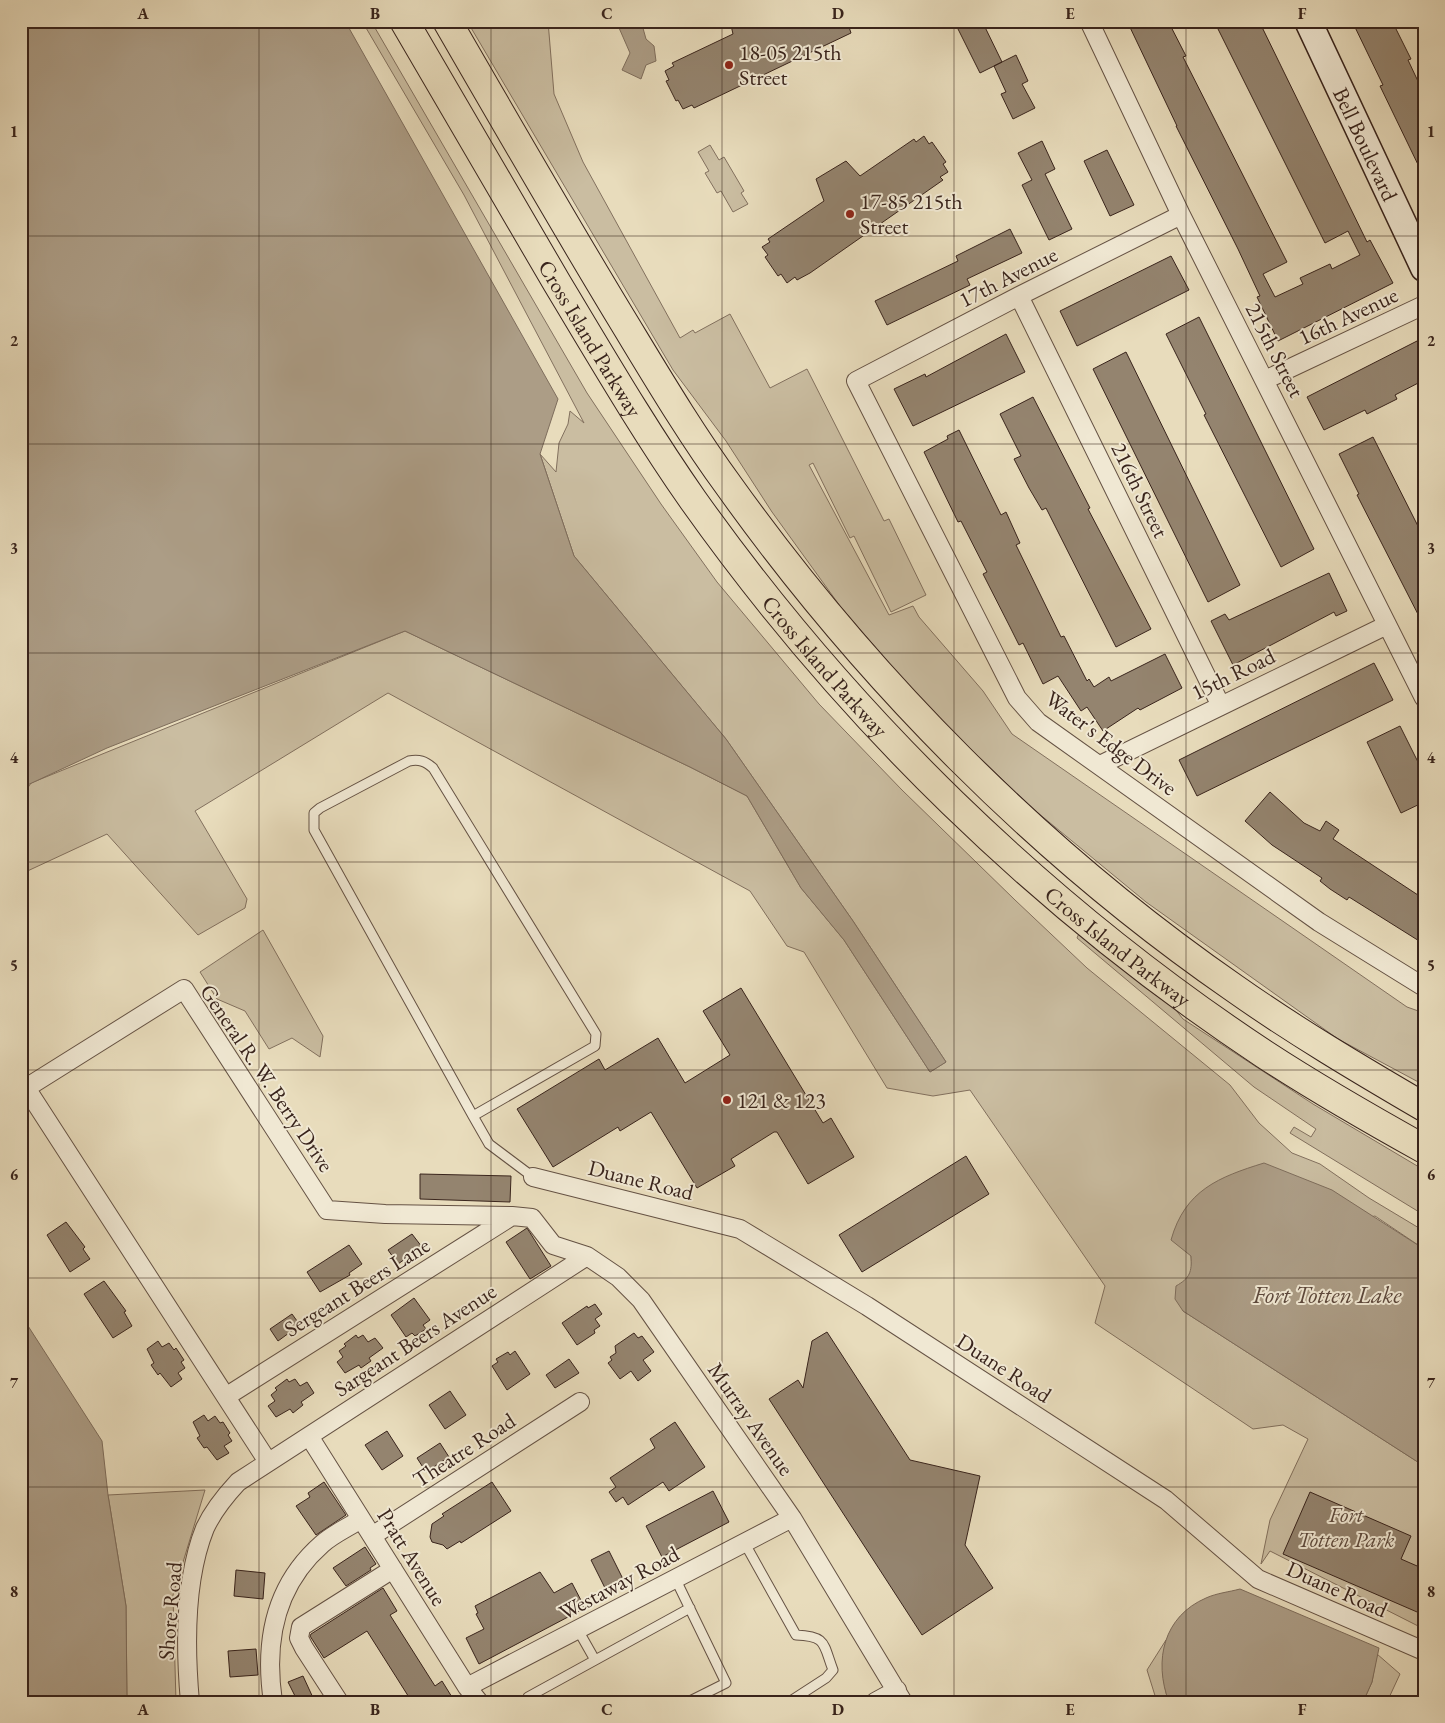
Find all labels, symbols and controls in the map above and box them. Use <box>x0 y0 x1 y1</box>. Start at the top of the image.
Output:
text: A <box>136 3 149 24</box>
text: B <box>370 3 380 24</box>
text: C <box>601 3 613 24</box>
text: D <box>832 3 844 24</box>
text: E <box>1065 3 1075 24</box>
text: F <box>1298 3 1307 24</box>
place label: 18-05 215th Street <box>739 38 842 92</box>
marker: 18-05 215th Street <box>723 59 735 71</box>
street label: Bell Boulevard <box>1327 83 1405 206</box>
text: 1 <box>10 121 18 142</box>
text: 1 <box>1427 121 1435 142</box>
place label: 17-85 215th Street <box>860 187 963 241</box>
marker: 17-85 215th Street <box>844 208 856 220</box>
street label: 17th Avenue <box>954 240 1063 314</box>
street label: Cross Island Parkway <box>532 254 649 423</box>
street label: 16th Avenue <box>1293 280 1403 352</box>
street label: 215th Street <box>1239 298 1311 402</box>
text: 2 <box>10 330 19 351</box>
text: 2 <box>1427 330 1436 351</box>
street label: 216th Street <box>1104 438 1176 543</box>
text: 3 <box>10 538 18 559</box>
text: 3 <box>1427 538 1435 559</box>
street label: Cross Island Parkway <box>756 589 895 743</box>
street label: 15th Road <box>1186 641 1280 707</box>
street label: Water's Edge Drive <box>1039 684 1183 802</box>
text: 4 <box>10 747 19 768</box>
text: 4 <box>1427 747 1436 768</box>
street label: Cross Island Parkway <box>1039 879 1197 1013</box>
text: 5 <box>10 955 18 976</box>
text: 5 <box>1427 955 1435 976</box>
street label: General R. W. Berry Drive <box>193 979 341 1178</box>
place label: 121 & 123 <box>737 1086 826 1115</box>
marker: 121 & 123 <box>721 1094 733 1106</box>
street label: Duane Road <box>585 1153 698 1207</box>
text: 6 <box>10 1164 19 1185</box>
text: 6 <box>1427 1164 1436 1185</box>
street label: Sergeant Beers Lane <box>279 1230 436 1343</box>
street label: Sargeant Beers Avenue <box>328 1276 502 1403</box>
water label: Fort Totten Lake <box>1252 1279 1402 1310</box>
street label: Duane Road <box>951 1327 1058 1410</box>
street label: Murray Avenue <box>701 1357 801 1482</box>
text: 7 <box>10 1372 19 1393</box>
text: 7 <box>1427 1372 1436 1393</box>
street label: Theatre Road <box>407 1406 522 1494</box>
park label: Fort Totten Park <box>1297 1500 1395 1554</box>
street label: Pratt Avenue <box>371 1503 454 1612</box>
street label: Westaway Road <box>554 1539 685 1627</box>
street label: Duane Road <box>1282 1554 1393 1624</box>
street label: Shore Road <box>151 1560 189 1661</box>
text: 8 <box>10 1581 18 1602</box>
text: 8 <box>1427 1581 1435 1602</box>
text: A <box>136 1699 149 1720</box>
text: B <box>370 1699 380 1720</box>
text: C <box>601 1699 613 1720</box>
text: D <box>832 1699 844 1720</box>
text: E <box>1065 1699 1075 1720</box>
text: F <box>1298 1699 1307 1720</box>

